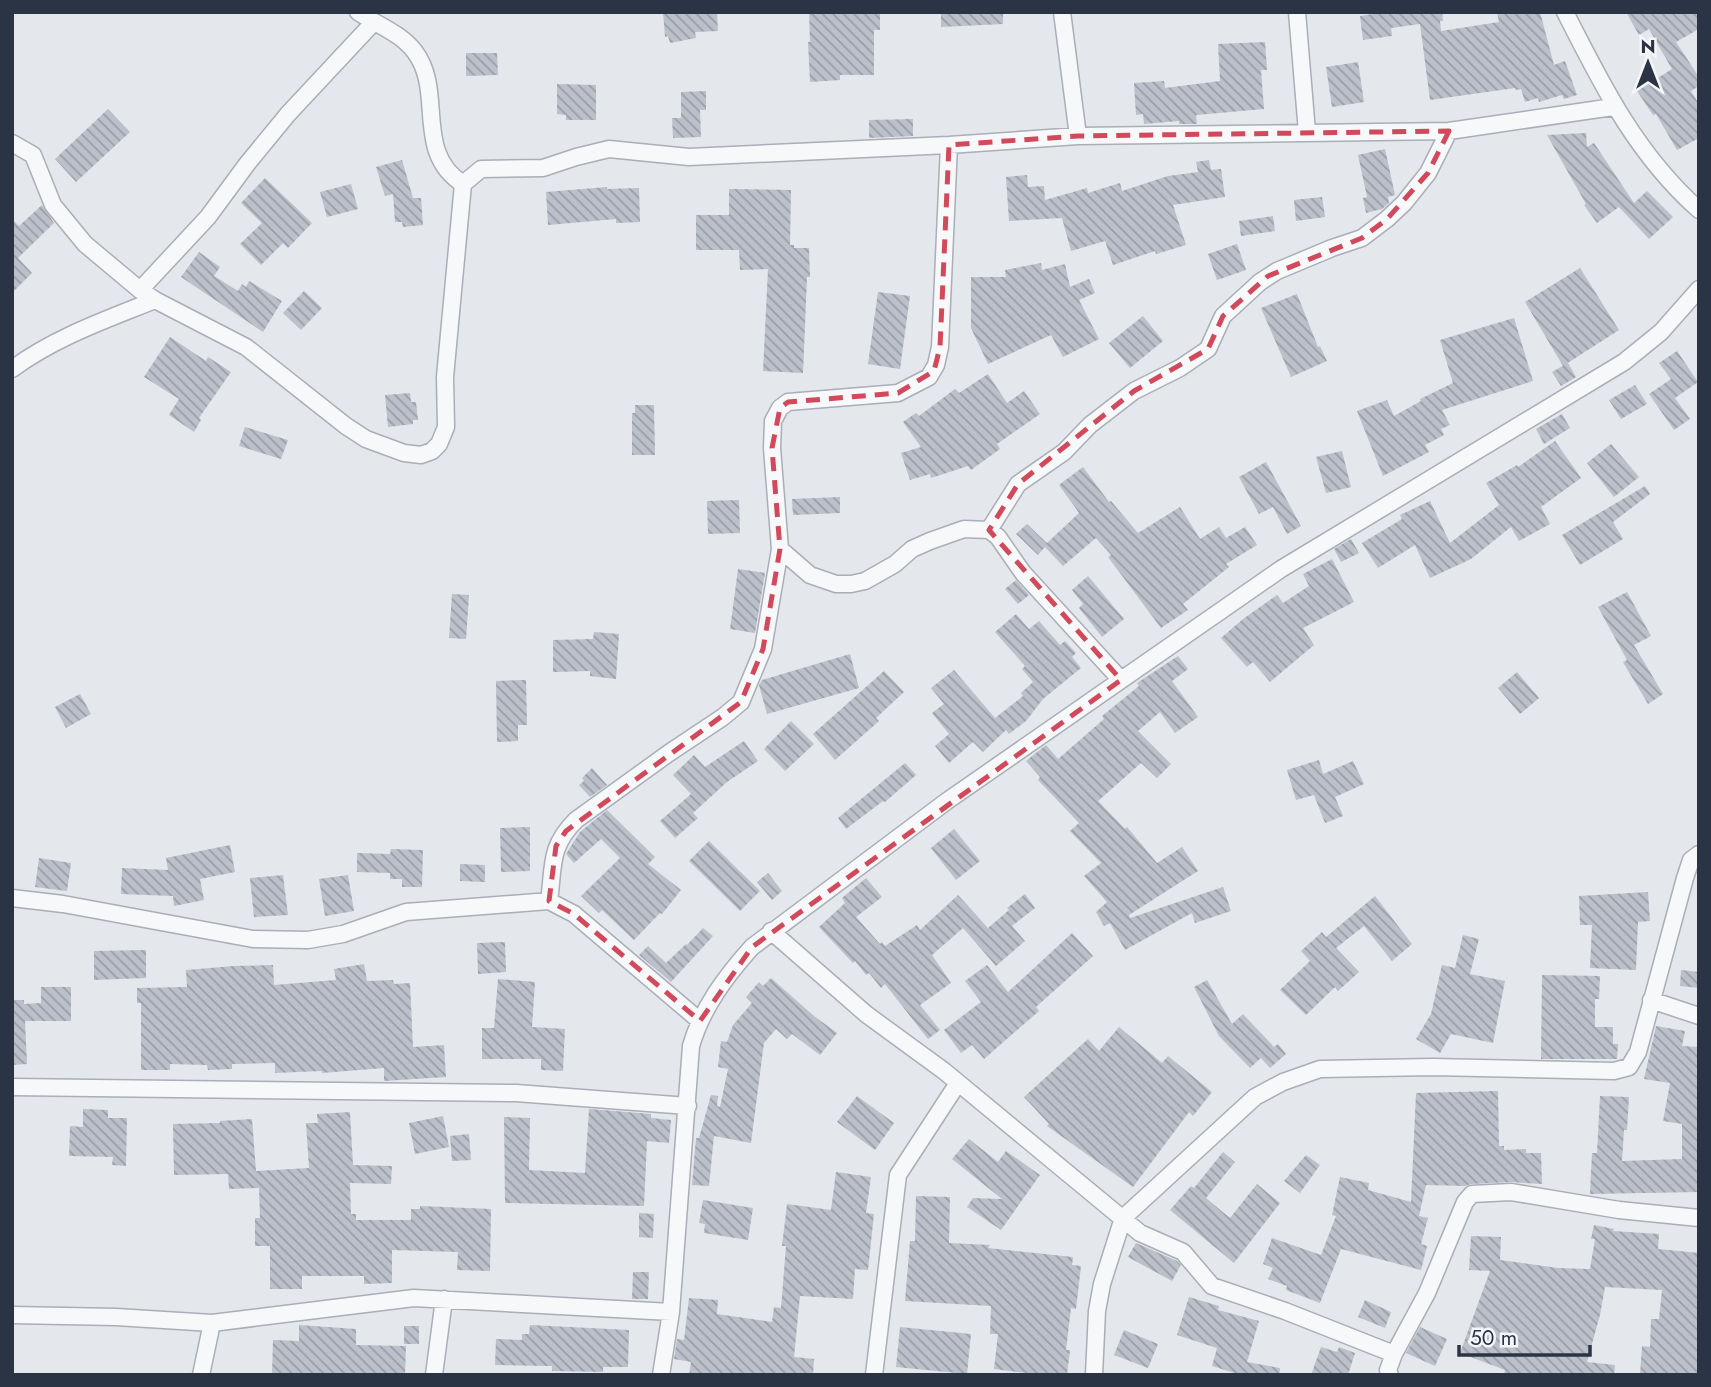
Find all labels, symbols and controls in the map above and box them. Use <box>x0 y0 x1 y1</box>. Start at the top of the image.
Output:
north arrow <box>1613 28 1683 98</box>
text: N <box>1640 33 1656 60</box>
scale bar <box>1459 1314 1590 1358</box>
text: 50 m <box>1470 1323 1517 1353</box>

